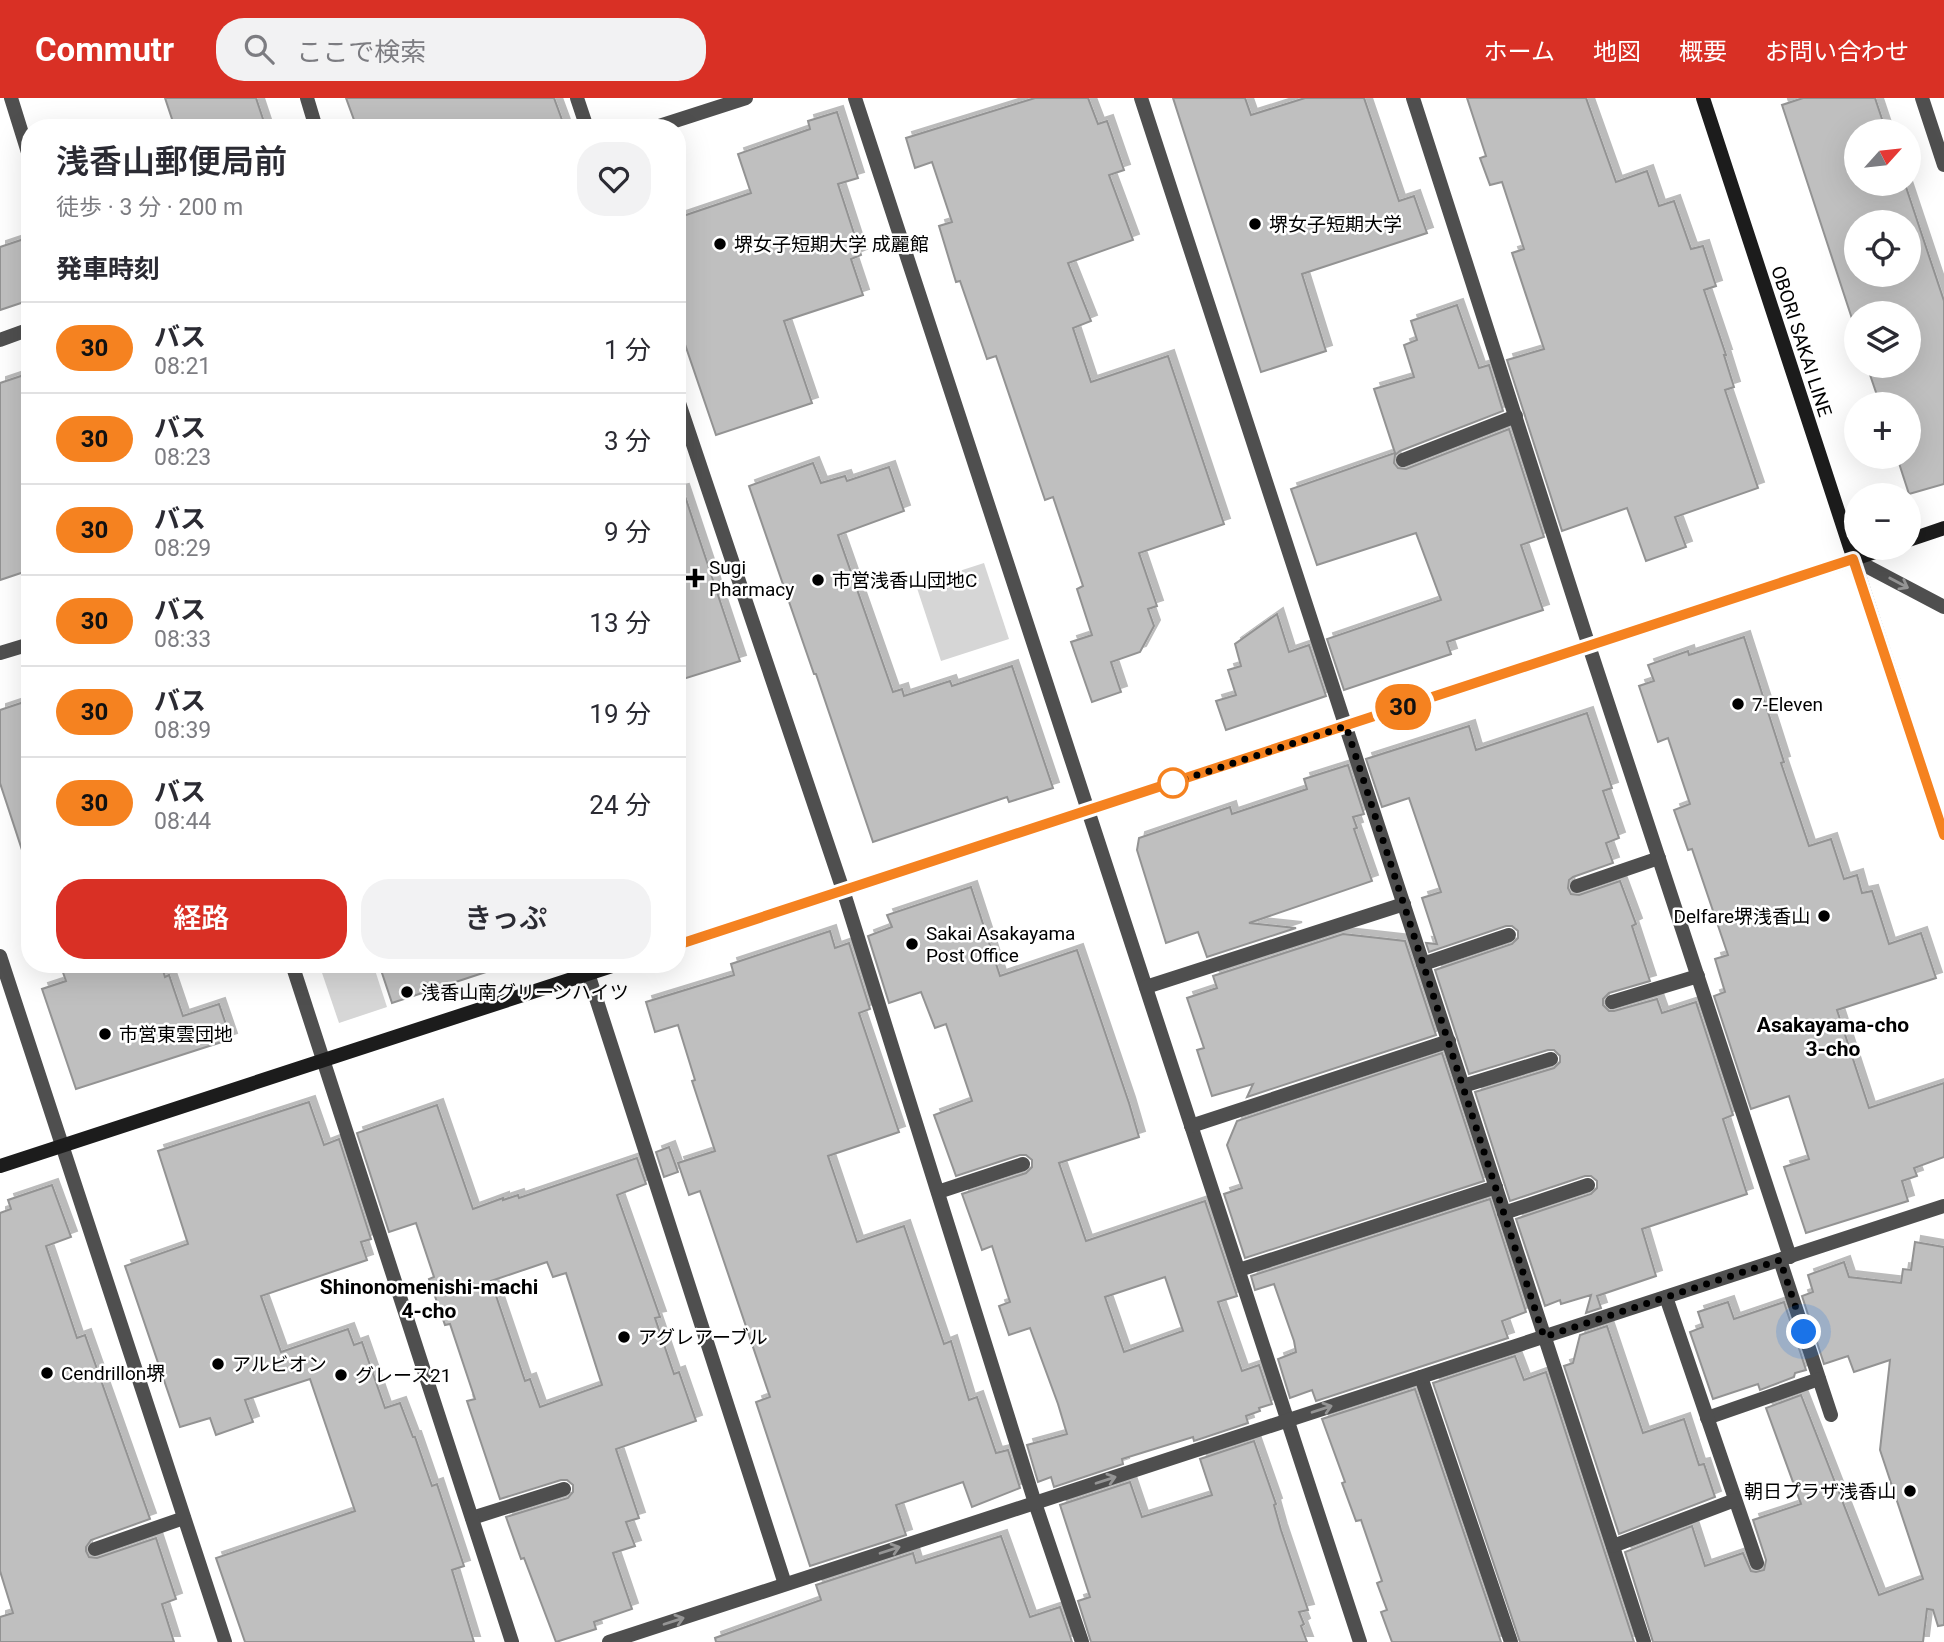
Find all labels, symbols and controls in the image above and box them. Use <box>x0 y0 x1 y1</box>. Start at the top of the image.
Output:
search box <box>216 18 706 81</box>
text: Commutr <box>35 30 174 69</box>
icon: search <box>240 30 278 68</box>
text: ここで検索 <box>296 37 426 67</box>
text: ホーム <box>1484 38 1555 66</box>
text: 地図 <box>1593 38 1641 66</box>
text: 概要 <box>1679 38 1727 66</box>
text: お問い合わせ <box>1765 38 1909 66</box>
north arrow <box>1844 119 1922 196</box>
map controls <box>1844 119 1921 560</box>
text: 浅香山郵便局前 <box>56 142 287 181</box>
button: heart <box>577 142 651 216</box>
text: 徒歩 · 3 分 · 200 m <box>56 194 243 221</box>
button: locate <box>1844 210 1921 287</box>
place label: 堺女子短期大学 <box>1269 213 1402 236</box>
marker: 堺女子短期大学 <box>1247 216 1263 232</box>
place label: 堺女子短期大学 成麗館 <box>734 233 929 256</box>
marker: 堺女子短期大学 成麗館 <box>712 236 728 252</box>
text: 発車時刻 <box>56 254 160 284</box>
street label: OBORI SAKAI LINE <box>1766 263 1837 420</box>
button: layers <box>1844 301 1921 378</box>
text: バス <box>154 322 206 352</box>
text: 30 <box>81 334 108 362</box>
text: 1 分 <box>604 335 651 365</box>
text: 08:21 <box>154 353 211 380</box>
button: + <box>1844 392 1921 469</box>
text: バス <box>154 413 206 443</box>
text: 30 <box>81 425 108 453</box>
text: 3 分 <box>604 426 651 456</box>
text: 08:23 <box>154 444 211 471</box>
button: − <box>1844 483 1921 560</box>
text: バス <box>154 504 206 534</box>
text: 30 <box>81 516 108 544</box>
text: 9 分 <box>604 517 651 547</box>
text: 08:29 <box>154 535 211 562</box>
place label: Sugi Pharmacy <box>709 556 794 601</box>
place label: 市営浅香山団地C <box>832 569 977 592</box>
marker: Sugi Pharmacy <box>687 570 703 586</box>
marker: 市営浅香山団地C <box>810 572 826 588</box>
one-way arrow <box>1888 577 1908 591</box>
text: バス <box>154 595 206 625</box>
text: 30 <box>81 607 108 635</box>
text: 13 分 <box>589 608 651 638</box>
text: 08:33 <box>154 626 211 653</box>
line badge: 30 <box>1372 684 1434 730</box>
text: バス <box>154 686 206 716</box>
text: 30 <box>1389 693 1417 721</box>
place label: 7-Eleven <box>1752 693 1823 716</box>
marker: 7-Eleven <box>1730 696 1746 712</box>
text: 30 <box>81 698 108 726</box>
text: 19 分 <box>589 699 651 729</box>
text: 08:39 <box>154 717 211 744</box>
unlabelled marker <box>1158 768 1188 798</box>
text: バス <box>154 777 206 807</box>
text: 30 <box>81 789 108 817</box>
text: 24 分 <box>589 790 651 820</box>
text: 08:44 <box>154 808 211 835</box>
button: 経路 <box>56 879 347 959</box>
button: きっぷ <box>361 879 651 959</box>
place label: Delfare堺浅香山 <box>1674 905 1810 928</box>
marker: Delfare堺浅香山 <box>1816 908 1832 924</box>
place label: Sakai Asakayama Post Office <box>926 922 1075 967</box>
marker: Sakai Asakayama Post Office <box>904 936 920 952</box>
place label: 浅香山南グリーンハイツ <box>421 981 629 1004</box>
marker: 浅香山南グリーンハイツ <box>399 984 415 1000</box>
district label: Asakayama-cho 3-cho <box>1757 1013 1909 1061</box>
place label: 市営東雲団地 <box>119 1023 233 1046</box>
marker: 市営東雲団地 <box>97 1026 113 1042</box>
district label: Shinonomenishi-machi 4-cho <box>320 1275 538 1323</box>
your location <box>1786 1314 1821 1349</box>
place label: アグレアーブル <box>638 1326 768 1349</box>
marker: アグレアーブル <box>616 1329 632 1345</box>
place label: アルビオン <box>232 1353 327 1376</box>
marker: アルビオン <box>210 1356 226 1372</box>
place label: Cendrillon堺 <box>61 1362 165 1385</box>
place label: グレース21 <box>355 1364 451 1387</box>
marker: Cendrillon堺 <box>39 1365 55 1381</box>
marker: グレース21 <box>333 1367 349 1383</box>
one-way arrow <box>1311 1402 1333 1414</box>
one-way arrow <box>1095 1473 1117 1485</box>
place label: 朝日プラザ浅香山 <box>1744 1480 1896 1503</box>
marker: 朝日プラザ浅香山 <box>1902 1483 1918 1499</box>
one-way arrow <box>879 1543 901 1556</box>
one-way arrow <box>662 1614 684 1626</box>

